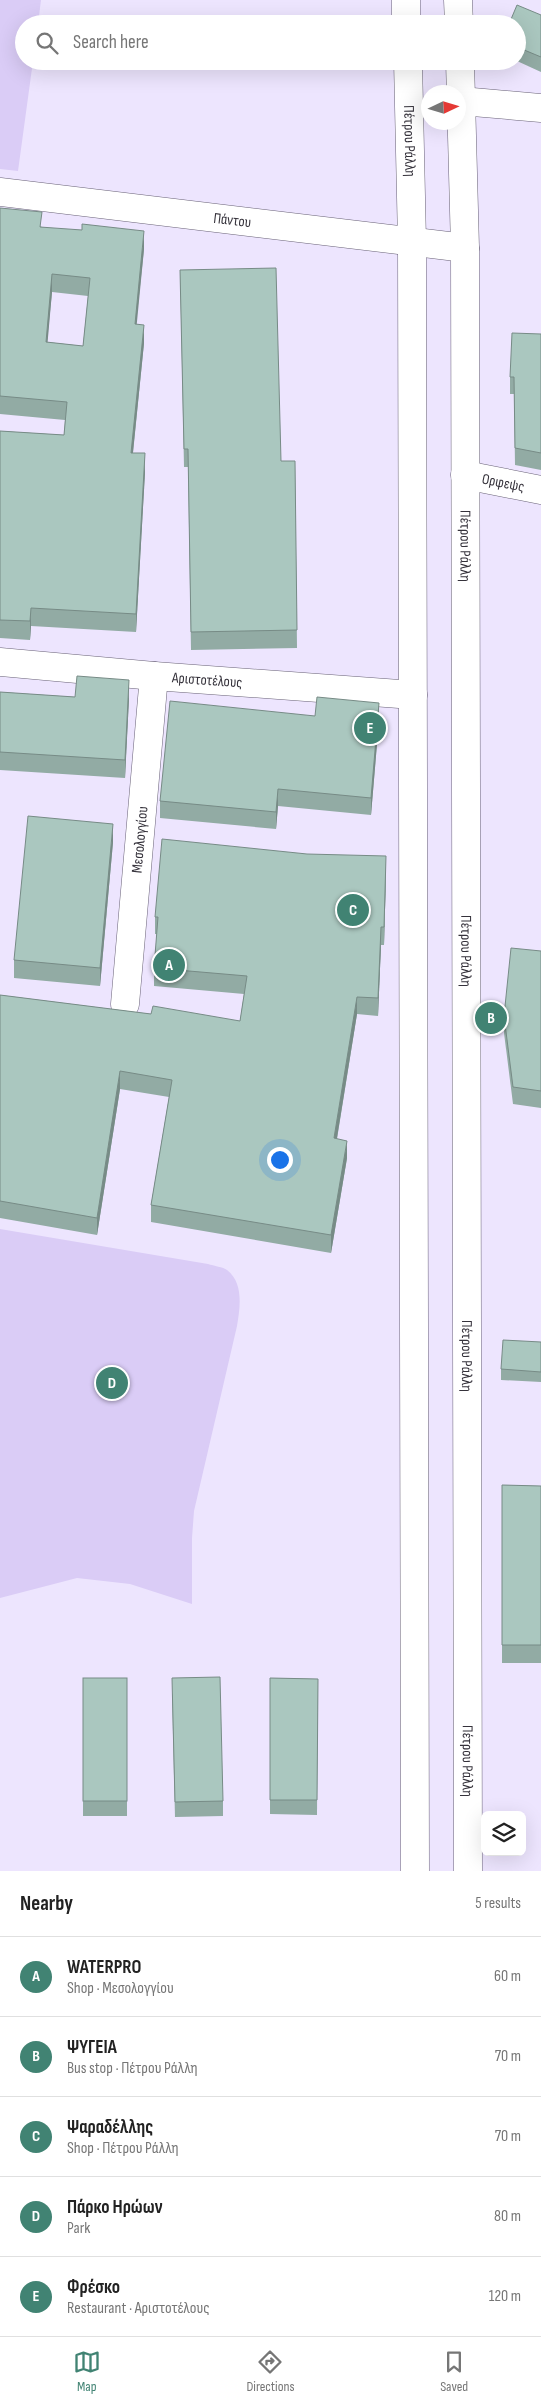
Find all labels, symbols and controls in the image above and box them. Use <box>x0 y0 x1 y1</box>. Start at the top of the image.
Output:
search box <box>15 15 526 70</box>
icon: search <box>33 29 61 57</box>
text: Search here <box>73 31 149 54</box>
north arrow <box>421 85 466 130</box>
street label: Πέτρου Ράλλη <box>399 105 420 177</box>
street label: Πάντου <box>212 209 252 232</box>
street label: Ορφεψς <box>480 470 526 497</box>
street label: Πέτρου Ράλλη <box>455 510 475 582</box>
street label: Αριστοτέλους <box>170 668 243 692</box>
pin: E <box>354 709 386 747</box>
street label: Μεσολογγίου <box>128 805 152 874</box>
pin: C <box>337 891 369 929</box>
street label: Πέτρου Ράλλη <box>456 915 475 987</box>
pin: A <box>153 946 185 984</box>
pin: B <box>475 999 507 1037</box>
your location <box>267 1147 293 1173</box>
street label: Πέτρου Ράλλη <box>457 1320 476 1392</box>
pin: D <box>96 1364 128 1402</box>
street label: Πέτρου Ράλλη <box>458 1725 477 1797</box>
map controls <box>481 1811 526 1856</box>
button: layers <box>481 1811 526 1856</box>
text: Nearby <box>20 1891 73 1916</box>
text: 5 results <box>475 1894 521 1913</box>
text: WATERPRO <box>67 1956 141 1979</box>
text: A <box>32 1967 40 1986</box>
text: 60 m <box>494 1967 521 1986</box>
text: Shop · Μεσολογγίου <box>67 1979 174 1998</box>
text: ΨΥΓΕΙΑ <box>67 2036 117 2059</box>
text: B <box>32 2047 40 2066</box>
text: 70 m <box>495 2047 521 2066</box>
text: Bus stop · Πέτρου Ράλλη <box>67 2059 197 2078</box>
text: Ψαραδέλλης <box>67 2116 153 2139</box>
text: C <box>32 2127 40 2146</box>
text: 70 m <box>495 2127 521 2146</box>
text: Shop · Πέτρου Ράλλη <box>67 2139 179 2158</box>
text: Πάρκο Ηρώων <box>67 2196 163 2219</box>
text: D <box>32 2207 40 2226</box>
text: 80 m <box>494 2207 521 2226</box>
text: Park <box>67 2219 90 2238</box>
text: Φρέσκο <box>67 2276 120 2299</box>
text: E <box>33 2287 39 2306</box>
text: 120 m <box>489 2287 521 2306</box>
text: Restaurant · Αριστοτέλους <box>67 2299 209 2318</box>
tab: Map <box>73 2348 101 2395</box>
tab: Directions <box>246 2348 295 2395</box>
tab: Saved <box>440 2348 468 2395</box>

